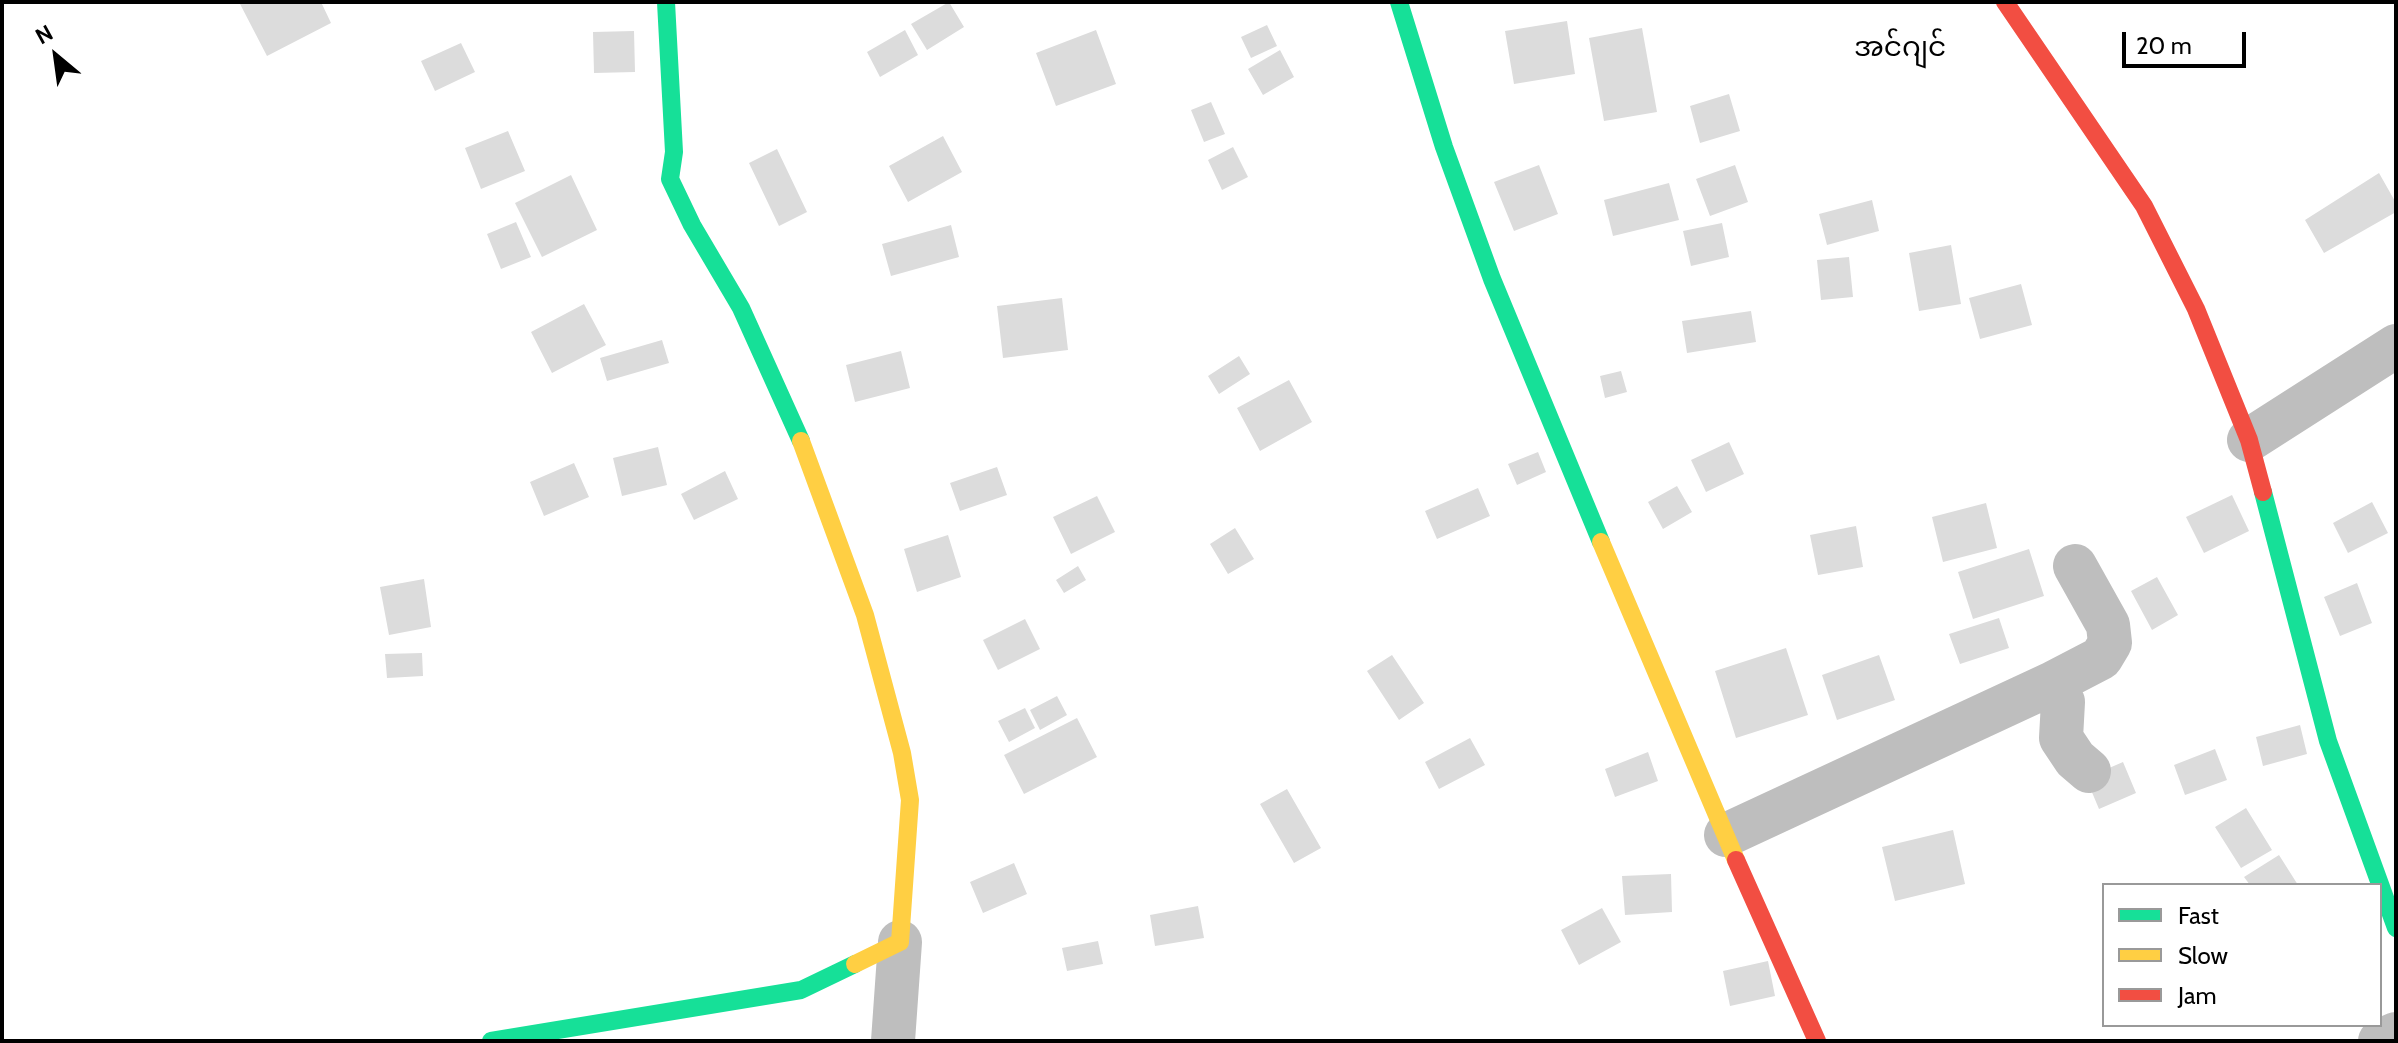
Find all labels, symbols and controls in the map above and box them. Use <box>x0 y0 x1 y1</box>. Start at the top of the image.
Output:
north arrow <box>16 16 96 96</box>
scale bar <box>2126 16 2250 66</box>
text: N <box>31 19 57 50</box>
district label: အင်ဂျင် <box>1854 31 1946 65</box>
text: 20 m <box>2136 31 2192 60</box>
legend <box>2102 883 2382 1027</box>
text: Fast <box>2178 901 2219 930</box>
text: Slow <box>2178 941 2228 970</box>
text: Jam <box>2178 981 2216 1010</box>

